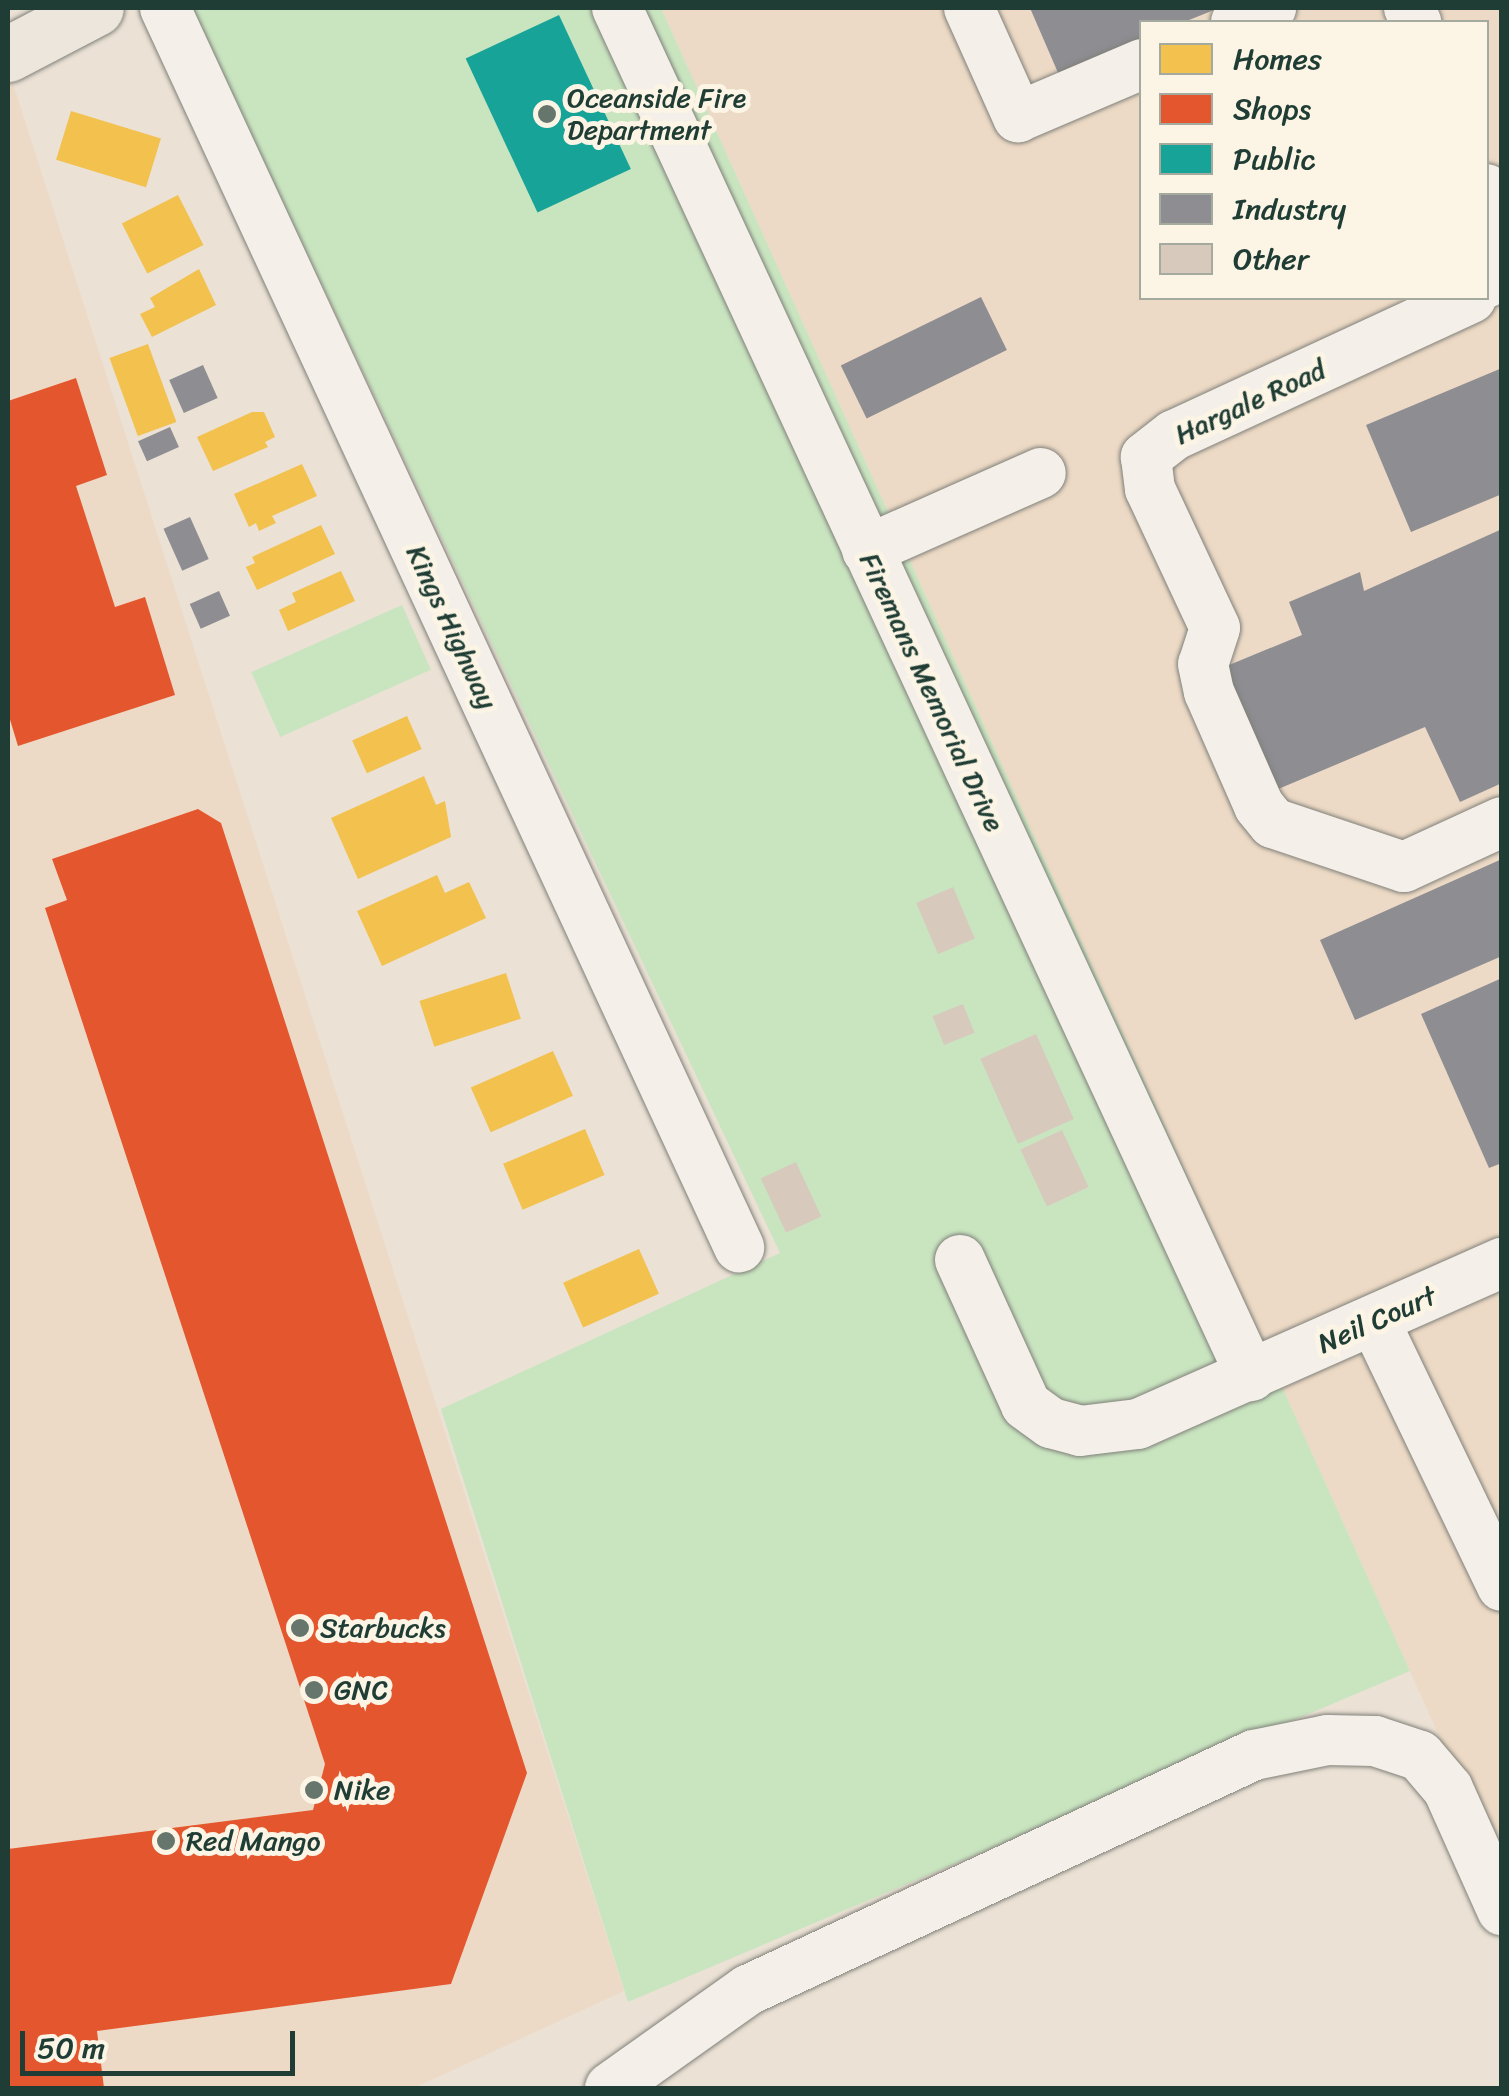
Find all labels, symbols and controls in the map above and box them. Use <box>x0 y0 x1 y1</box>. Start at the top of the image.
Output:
legend <box>1139 20 1489 300</box>
text: Homes <box>1233 32 1322 86</box>
place label: Oceanside Fire Department <box>567 81 747 147</box>
text: Shops <box>1233 82 1311 136</box>
marker: Oceanside Fire Department <box>536 103 558 125</box>
text: Public <box>1233 132 1316 186</box>
text: Industry <box>1233 182 1346 236</box>
text: Other <box>1233 232 1309 286</box>
street label: Hargale Road <box>1169 352 1331 452</box>
street label: Kings Highway <box>399 540 505 714</box>
street label: Firemans Memorial Drive <box>852 547 1012 837</box>
street label: Neil Court <box>1312 1279 1442 1361</box>
place label: Starbucks <box>320 1611 446 1645</box>
marker: Starbucks <box>289 1617 311 1639</box>
place label: GNC <box>334 1673 388 1707</box>
marker: GNC <box>303 1679 325 1701</box>
place label: Nike <box>334 1773 390 1807</box>
marker: Nike <box>303 1779 325 1801</box>
place label: Red Mango <box>186 1824 320 1858</box>
marker: Red Mango <box>155 1830 177 1852</box>
scale bar <box>25 2011 300 2073</box>
text: 50 m <box>37 2021 105 2075</box>

